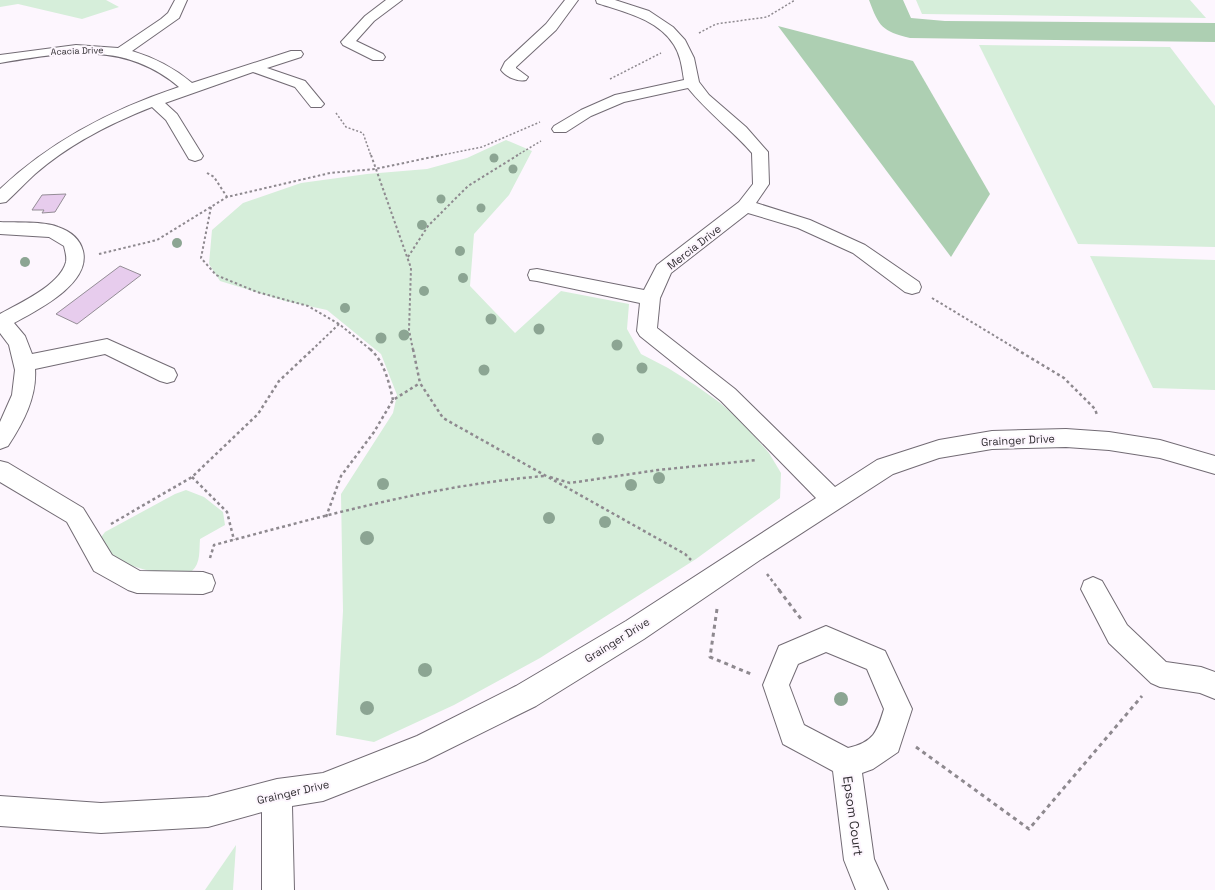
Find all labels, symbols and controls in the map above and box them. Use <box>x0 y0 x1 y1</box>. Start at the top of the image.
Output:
street label: Acacia Drive <box>50 44 104 58</box>
street label: Mercia Drive <box>664 222 724 272</box>
street label: Grainger Drive <box>981 431 1055 449</box>
street label: Grainger Drive <box>582 614 652 666</box>
street label: Epsom Court <box>839 775 867 857</box>
street label: Grainger Drive <box>255 777 331 807</box>

